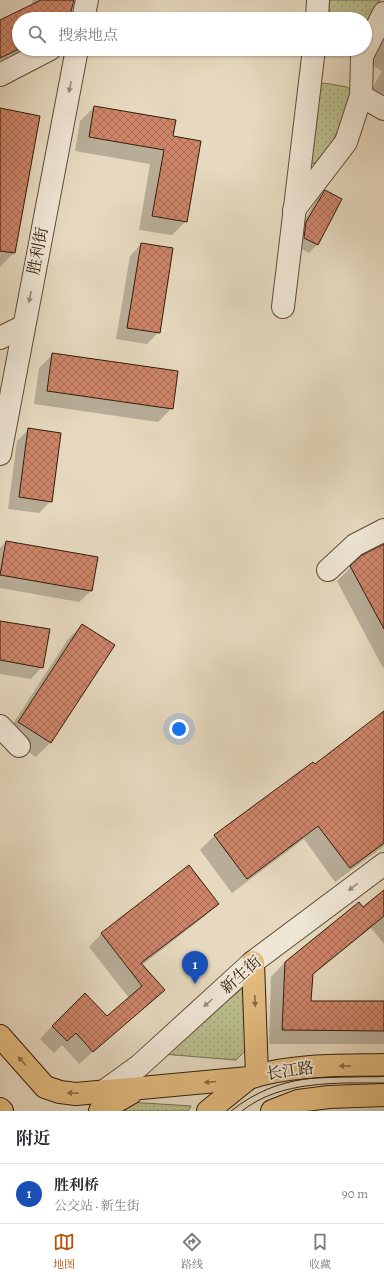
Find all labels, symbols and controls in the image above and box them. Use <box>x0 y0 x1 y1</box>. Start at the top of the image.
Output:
search box <box>12 12 372 56</box>
icon: search <box>26 23 48 45</box>
text: 搜索地点 <box>58 25 118 45</box>
one-way arrow <box>67 81 73 93</box>
street label: 胜利街 <box>23 225 53 277</box>
one-way arrow <box>26 291 32 304</box>
your location <box>169 719 189 739</box>
one-way arrow <box>347 883 358 891</box>
pin: 1 <box>182 951 208 984</box>
street label: 新生街 <box>216 951 266 999</box>
one-way arrow <box>251 995 258 1007</box>
one-way arrow <box>203 999 213 1008</box>
one-way arrow <box>18 1056 27 1067</box>
street label: 长江路 <box>265 1057 315 1085</box>
one-way arrow <box>338 1063 351 1069</box>
one-way arrow <box>204 1078 216 1085</box>
one-way arrow <box>67 1090 79 1097</box>
text: 附近 <box>16 1127 50 1150</box>
text: 胜利桥 <box>54 1175 99 1195</box>
text: 1 <box>27 1185 31 1202</box>
text: 90 m <box>342 1185 368 1202</box>
text: 公交站 · 新生街 <box>54 1197 140 1214</box>
tab: 地图 <box>53 1231 75 1272</box>
tab: 路线 <box>181 1231 203 1272</box>
tab: 收藏 <box>309 1231 331 1272</box>

